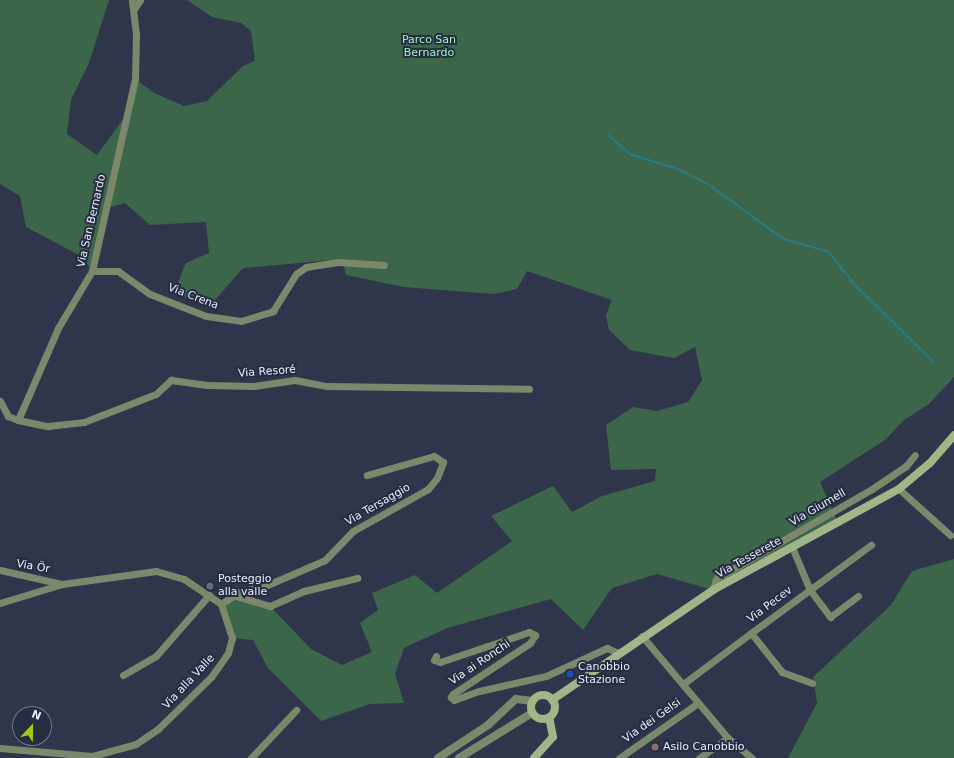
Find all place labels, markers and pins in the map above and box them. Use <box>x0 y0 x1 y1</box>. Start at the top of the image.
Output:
place label: Posteggio alla valle <box>218 573 272 599</box>
marker: Posteggio alla valle <box>205 581 215 591</box>
place label: Canobbio Stazione <box>578 661 630 687</box>
marker: Canobbio Stazione <box>565 669 575 679</box>
place label: Asilo Canobbio <box>663 740 744 754</box>
marker: Asilo Canobbio <box>650 742 660 752</box>

